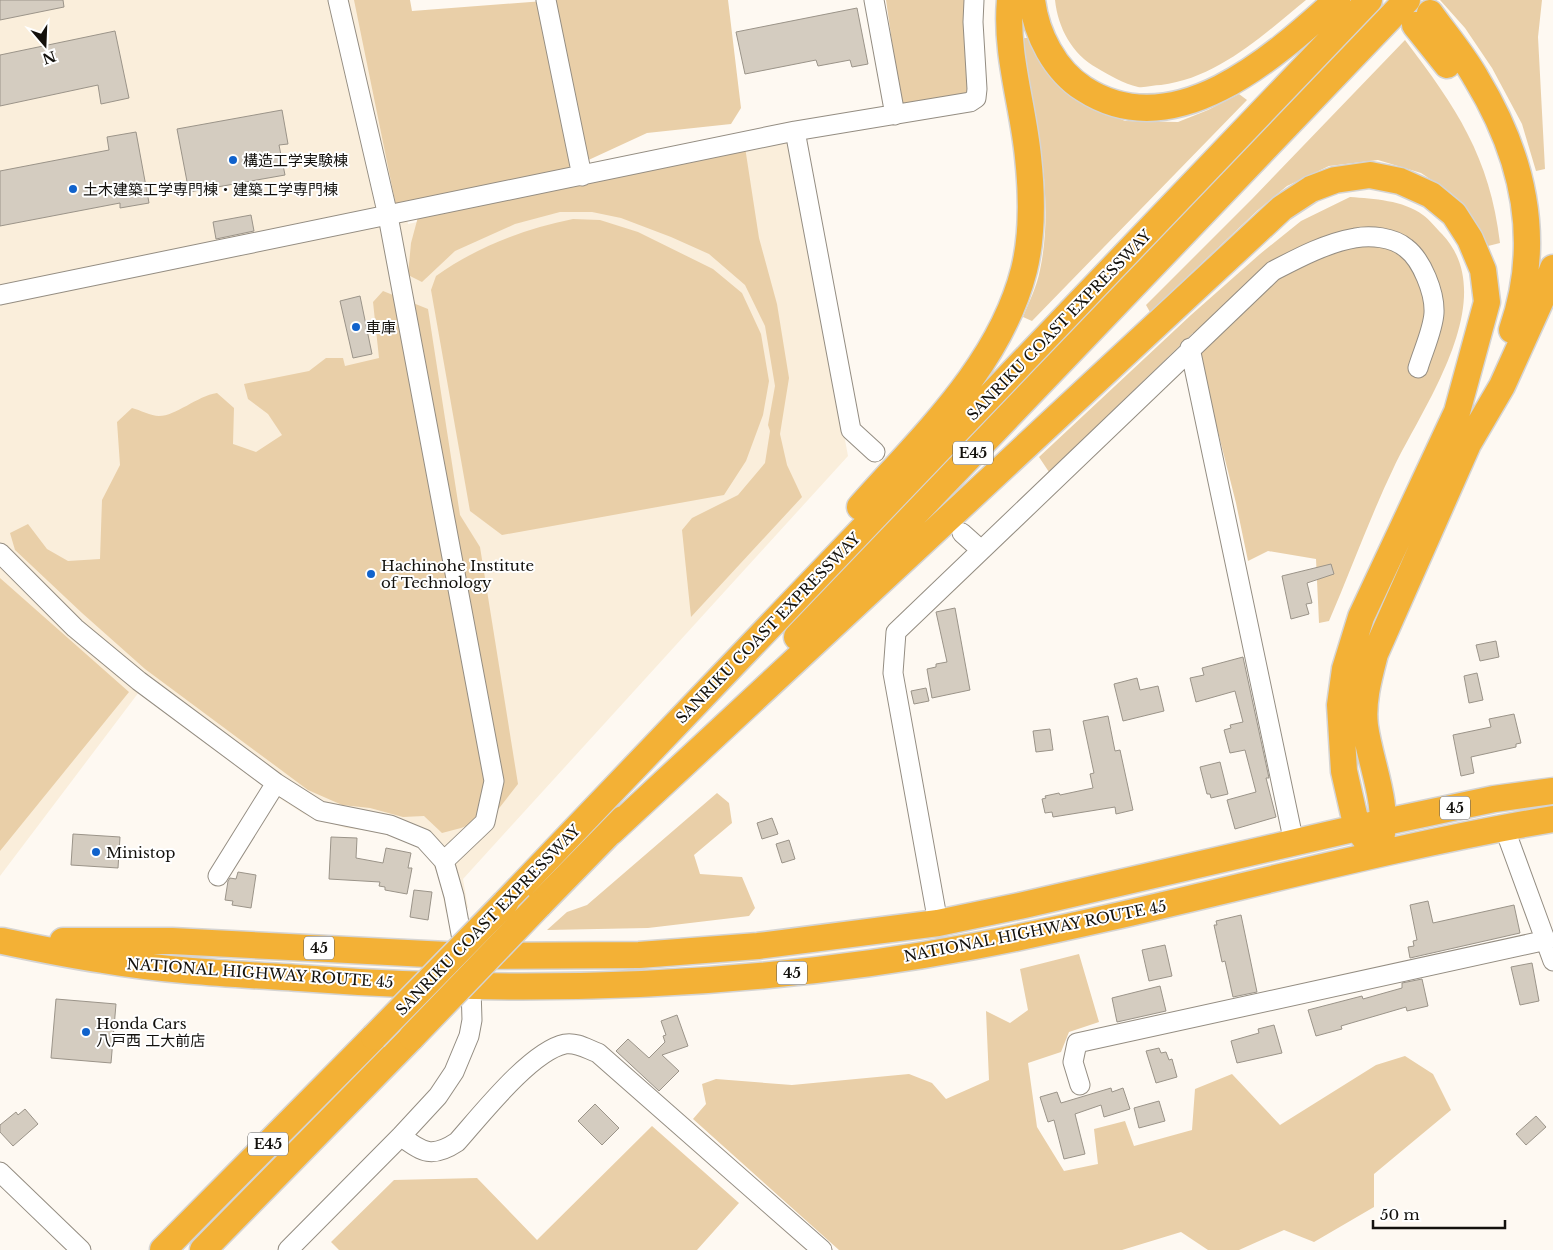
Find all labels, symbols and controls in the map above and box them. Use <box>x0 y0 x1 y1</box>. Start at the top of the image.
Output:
north arrow <box>20 20 70 70</box>
text: N <box>40 47 58 68</box>
place label: 構造工学実験棟 <box>243 151 348 170</box>
marker: 構造工学実験棟 <box>227 154 239 166</box>
place label: 土木建築工学専門棟・建築工学専門棟 <box>83 180 338 199</box>
marker: 土木建築工学専門棟・建築工学専門棟 <box>67 183 79 195</box>
street label: SANRIKU COAST EXPRESSWAY <box>963 225 1156 424</box>
place label: 車庫 <box>366 318 396 337</box>
marker: 車庫 <box>350 321 362 333</box>
road number: E45 <box>953 442 993 464</box>
street label: SANRIKU COAST EXPRESSWAY <box>672 528 865 727</box>
place label: Hachinohe Institute of Technology <box>381 556 534 592</box>
marker: Hachinohe Institute of Technology <box>365 568 377 580</box>
road number: 45 <box>1440 796 1470 820</box>
street label: SANRIKU COAST EXPRESSWAY <box>392 820 585 1019</box>
place label: Ministop <box>106 843 175 862</box>
marker: Ministop <box>90 846 102 858</box>
street label: NATIONAL HIGHWAY ROUTE 45 <box>902 896 1168 966</box>
road number: 45 <box>304 936 334 960</box>
street label: NATIONAL HIGHWAY ROUTE 45 <box>126 954 394 992</box>
road number: 45 <box>777 961 807 984</box>
place label: Honda Cars 八戸西 工大前店 <box>96 1014 205 1050</box>
marker: Honda Cars 八戸西 工大前店 <box>80 1026 92 1038</box>
road number: E45 <box>248 1132 288 1156</box>
scale bar <box>1373 1198 1506 1230</box>
text: 50 m <box>1380 1205 1420 1224</box>

